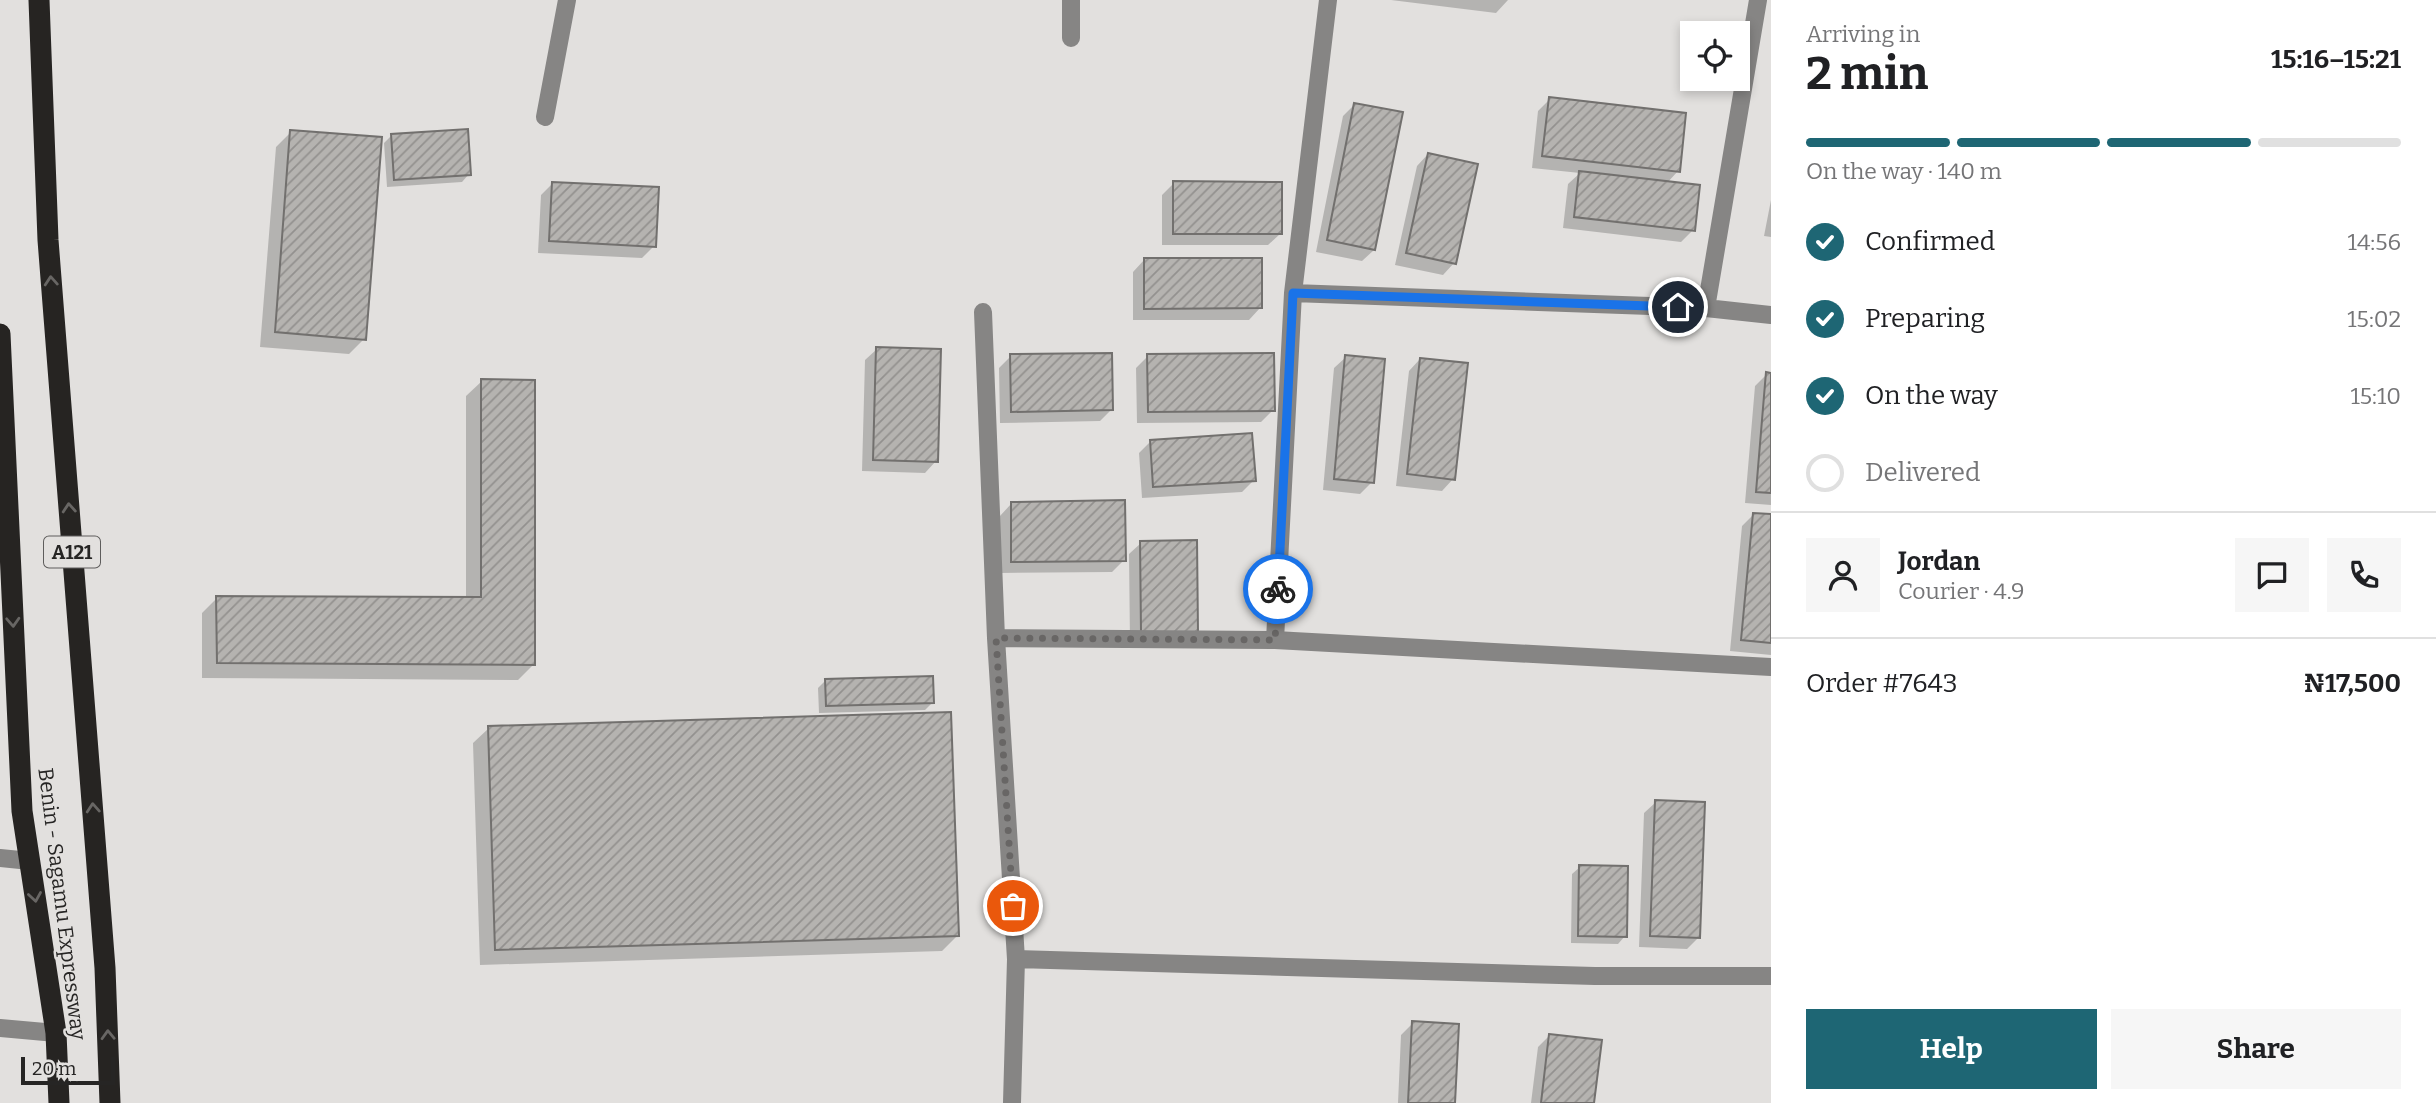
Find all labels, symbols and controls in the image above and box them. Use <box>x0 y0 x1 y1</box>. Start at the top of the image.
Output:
text: Arriving in <box>1806 20 1920 48</box>
map controls <box>1680 21 1750 91</box>
button: locate <box>1680 21 1750 91</box>
text: 15:16–15:21 <box>2271 44 2401 75</box>
text: 2 min <box>1806 46 1928 101</box>
text: On the way · 140 m <box>1806 157 2002 185</box>
icon: check <box>1806 223 1844 261</box>
text: Confirmed <box>1865 226 1995 257</box>
text: 14:56 <box>2348 228 2401 256</box>
one-way arrow <box>44 275 59 286</box>
pin <box>1648 277 1708 337</box>
icon: home <box>1659 288 1697 326</box>
icon: check <box>1806 300 1844 338</box>
text: Preparing <box>1865 303 1985 334</box>
text: 15:02 <box>2347 305 2401 333</box>
icon: check <box>1806 377 1844 415</box>
text: On the way <box>1865 380 1998 411</box>
text: 15:10 <box>2350 382 2401 410</box>
text: Delivered <box>1865 457 1980 488</box>
one-way arrow <box>62 502 77 513</box>
road number: A121 <box>44 537 100 568</box>
button: person <box>1806 538 1880 612</box>
button: chat <box>2235 538 2309 612</box>
button: phone <box>2327 538 2401 612</box>
text: Jordan <box>1898 546 1980 577</box>
courier <box>1243 554 1313 624</box>
icon: bike <box>1259 570 1297 608</box>
text: Courier · 4.9 <box>1898 577 2025 605</box>
one-way arrow <box>6 617 21 628</box>
text: Order #7643 <box>1806 668 1958 699</box>
text: ₦17,500 <box>2303 668 2401 699</box>
street label: Benin - Sagamu Expressway <box>32 766 92 1042</box>
one-way arrow <box>85 802 100 813</box>
pin <box>983 876 1043 936</box>
icon: bag <box>994 887 1032 925</box>
one-way arrow <box>27 892 42 903</box>
button: Help <box>1806 1009 2097 1089</box>
button: Share <box>2111 1009 2401 1089</box>
one-way arrow <box>100 1029 115 1040</box>
scale bar <box>21 1054 116 1086</box>
text: 20 m <box>32 1057 76 1080</box>

